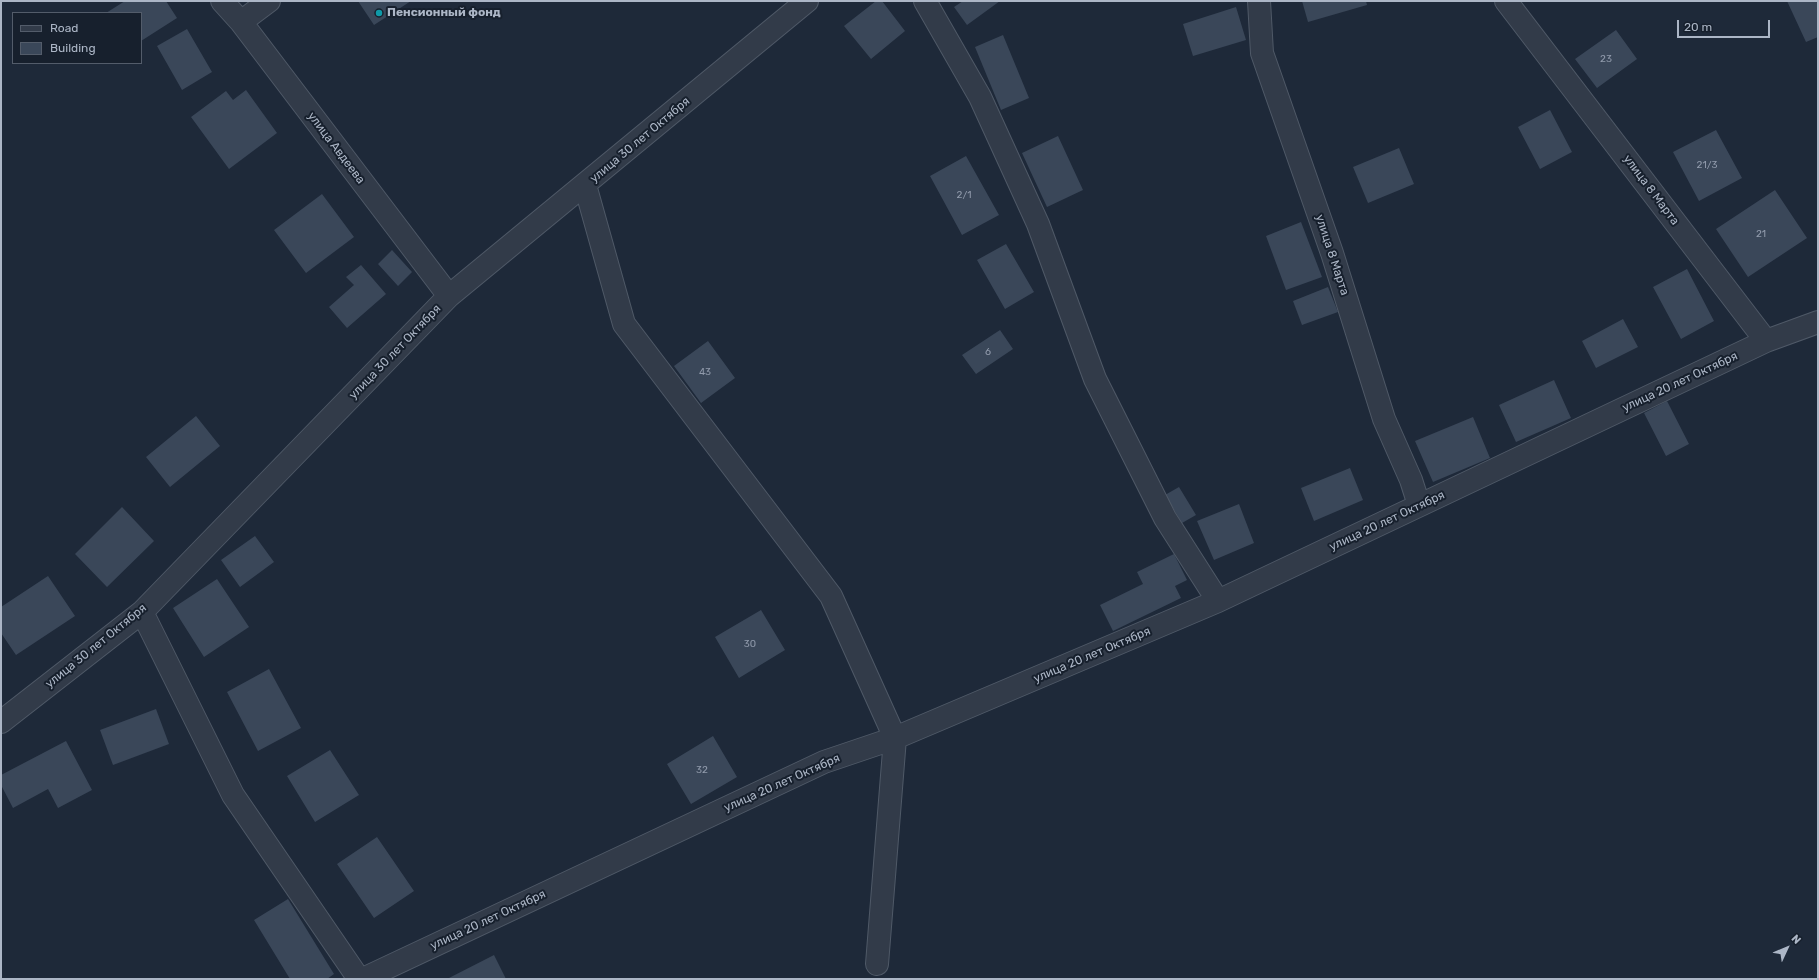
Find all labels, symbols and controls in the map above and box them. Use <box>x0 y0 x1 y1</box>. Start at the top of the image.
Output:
place label: Пенсионный фонд <box>387 6 501 20</box>
marker: Пенсионный фонд <box>374 8 384 18</box>
legend <box>12 12 142 64</box>
scale bar <box>1679 12 1772 38</box>
text: 20 m <box>1684 20 1712 34</box>
text: Road <box>50 21 78 35</box>
text: Building <box>50 41 96 55</box>
house number: 23 <box>1600 53 1612 65</box>
street label: улица 30 лет Октября <box>587 94 693 186</box>
street label: улица Авдеева <box>304 109 368 187</box>
street label: улица 8 Марта <box>1620 152 1682 228</box>
house number: 21/3 <box>1697 159 1717 171</box>
house number: 2/1 <box>957 189 971 201</box>
street label: улица 8 Марта <box>1312 213 1352 297</box>
house number: 21 <box>1756 228 1766 240</box>
street label: улица 30 лет Октября <box>346 302 444 402</box>
house number: 6 <box>985 346 991 358</box>
street label: улица 20 лет Октября <box>1620 349 1740 415</box>
house number: 43 <box>699 366 711 378</box>
street label: улица 20 лет Октября <box>1327 488 1447 554</box>
street label: улица 30 лет Октября <box>43 601 149 691</box>
street label: улица 20 лет Октября <box>1031 624 1153 686</box>
house number: 30 <box>744 638 756 650</box>
street label: улица 20 лет Октября <box>722 751 842 815</box>
house number: 32 <box>696 764 708 776</box>
street label: улица 20 лет Октября <box>428 887 548 953</box>
north arrow <box>1767 928 1807 968</box>
text: N <box>1789 932 1803 947</box>

